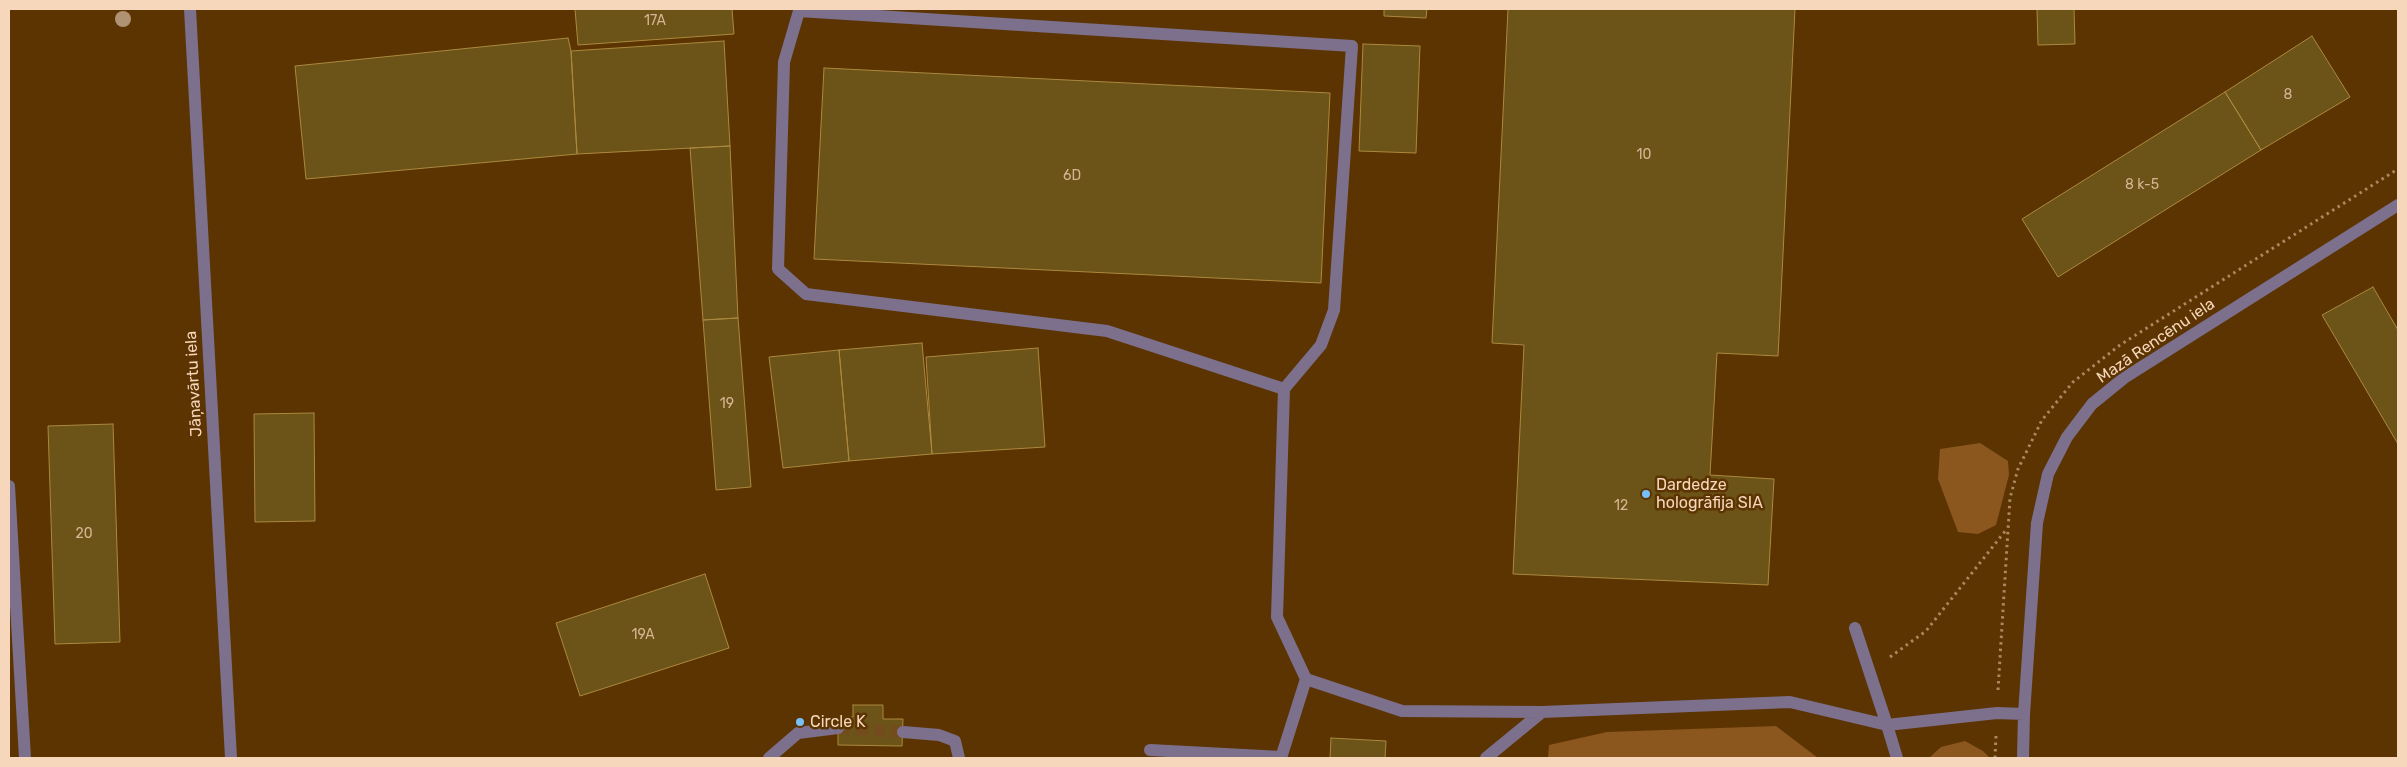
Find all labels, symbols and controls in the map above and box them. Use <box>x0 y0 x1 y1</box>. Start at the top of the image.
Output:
house number: 17A <box>644 13 666 29</box>
house number: 8 <box>2284 87 2292 103</box>
house number: 10 <box>1637 147 1651 163</box>
house number: 6D <box>1063 168 1081 184</box>
house number: 8 k-5 <box>2125 177 2159 193</box>
street label: Mazā Rencēnu iela <box>2093 294 2219 388</box>
street label: Jāņavārtu iela <box>182 331 206 437</box>
house number: 19 <box>720 396 734 412</box>
place label: Dardedze hologrāfija SIA <box>1656 475 1763 513</box>
marker: Dardedze hologrāfija SIA <box>1640 488 1652 500</box>
house number: 12 <box>1614 498 1628 514</box>
house number: 20 <box>75 526 93 542</box>
house number: 19A <box>631 627 655 643</box>
place label: Circle K <box>810 712 866 732</box>
marker: Circle K <box>794 716 806 728</box>

